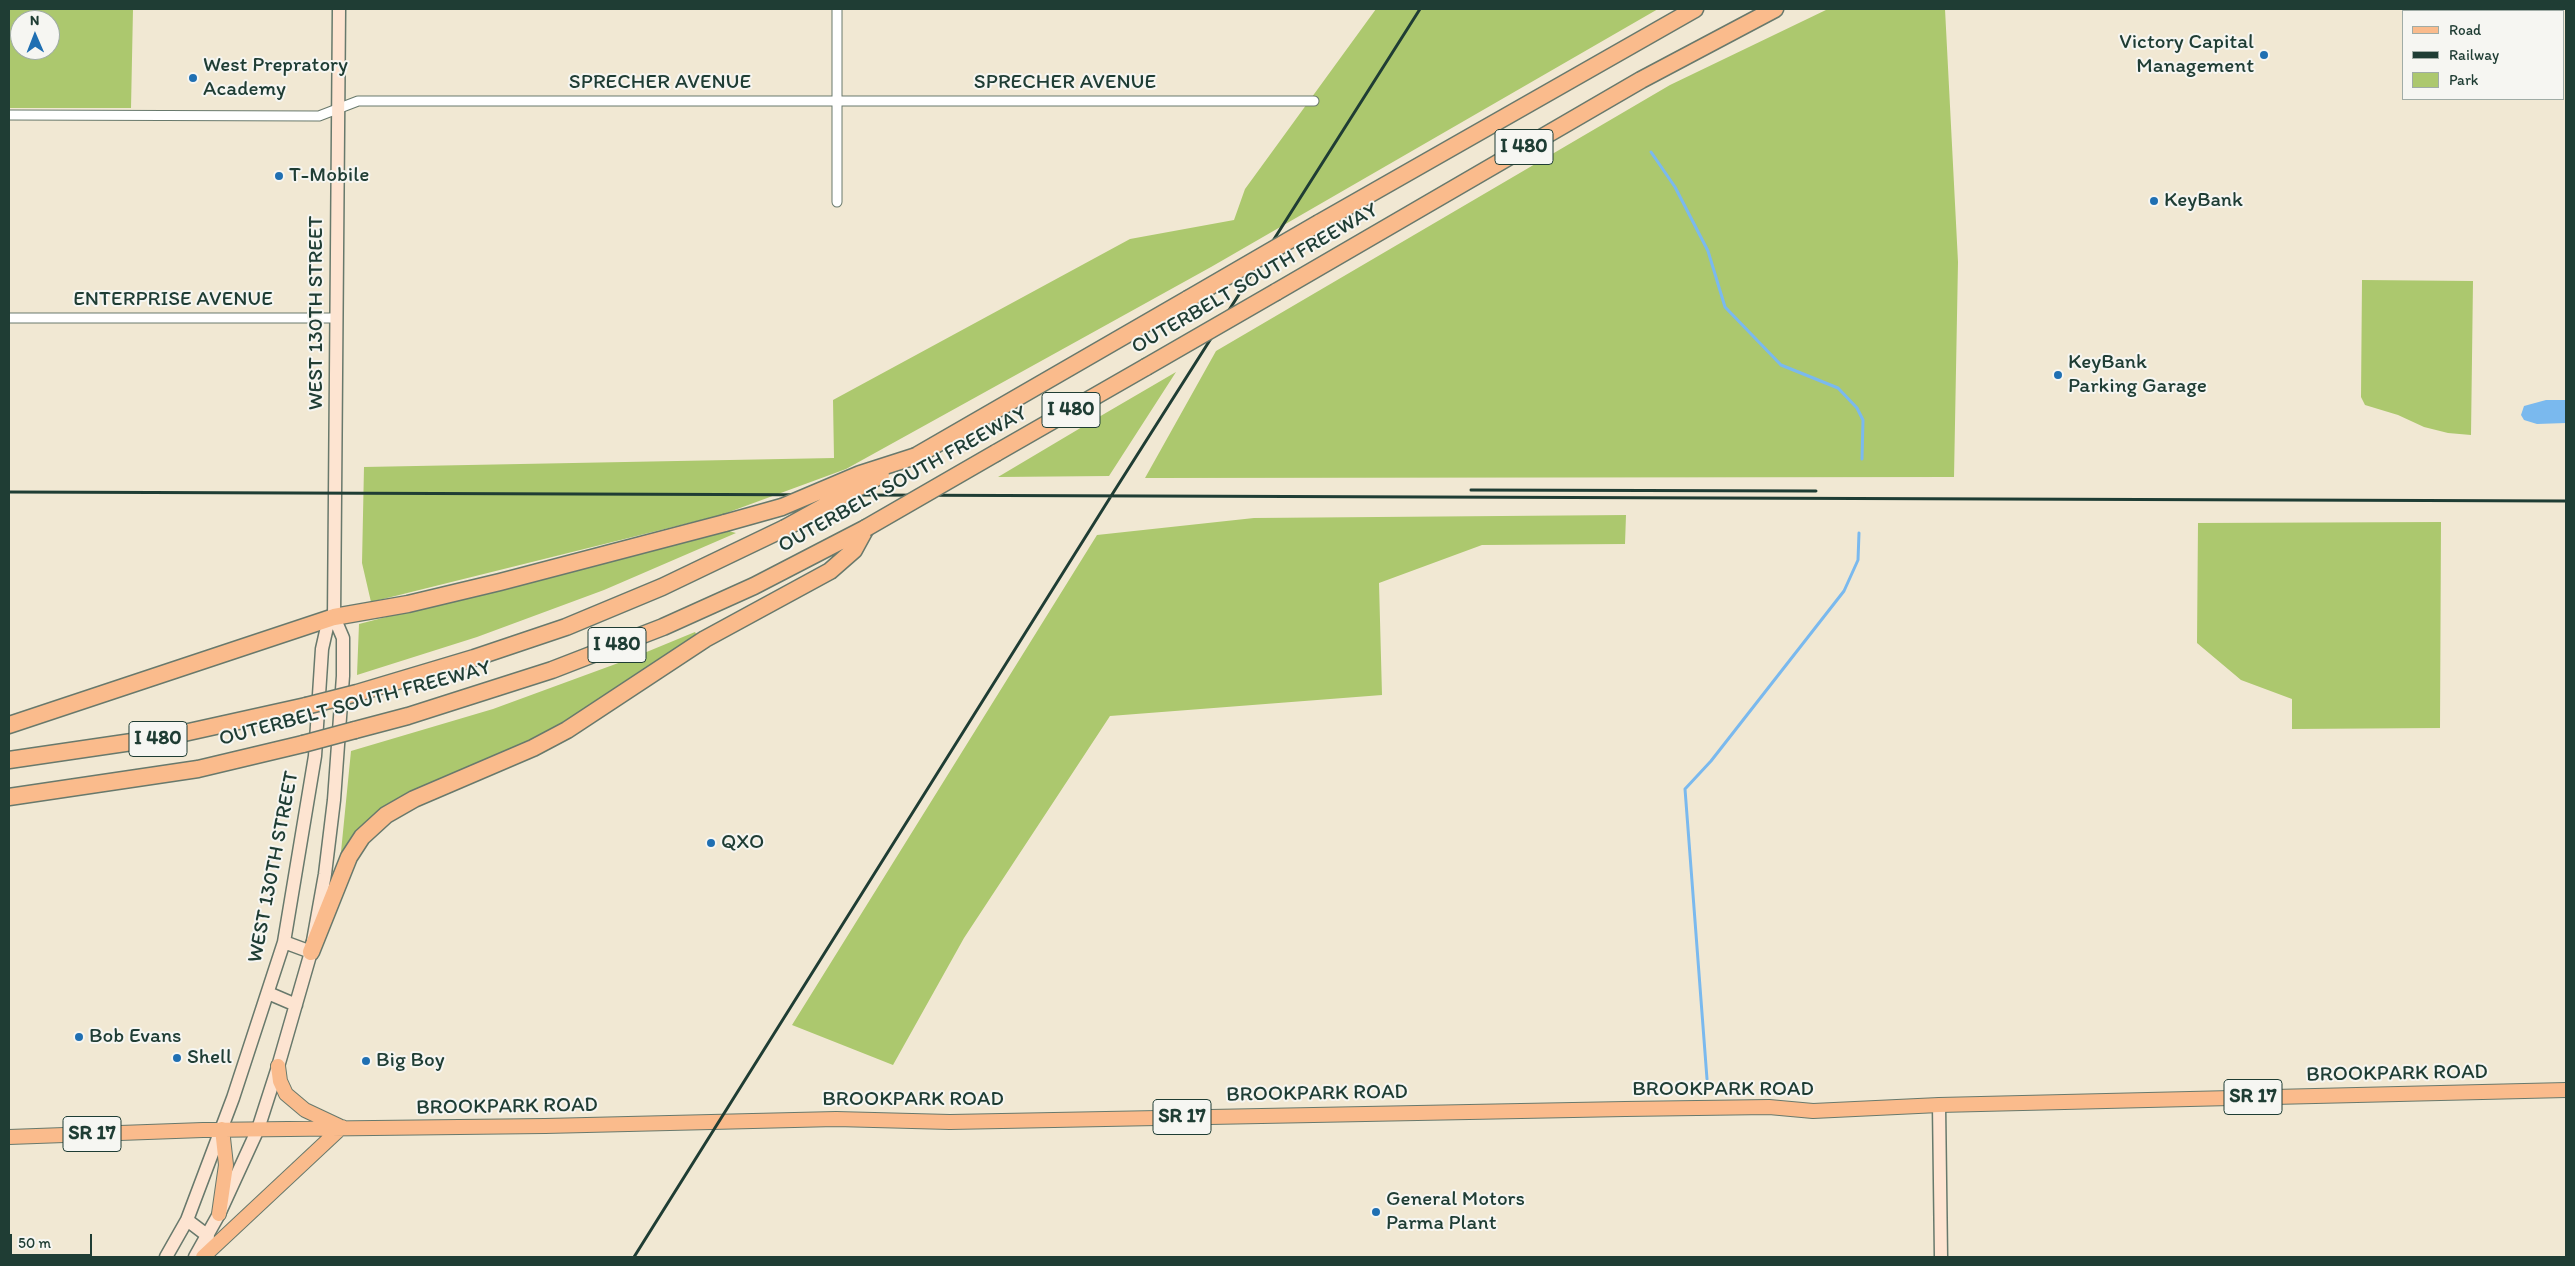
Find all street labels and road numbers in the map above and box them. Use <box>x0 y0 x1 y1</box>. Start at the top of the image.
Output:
street label: SPRECHER AVENUE <box>569 70 751 96</box>
street label: SPRECHER AVENUE <box>974 70 1156 96</box>
road number: I 480 <box>1495 130 1553 164</box>
street label: OUTERBELT SOUTH FREEWAY <box>1127 198 1383 360</box>
street label: WEST 130TH STREET <box>304 216 330 410</box>
street label: ENTERPRISE AVENUE <box>73 287 273 313</box>
road number: I 480 <box>1042 392 1100 428</box>
street label: OUTERBELT SOUTH FREEWAY <box>774 401 1032 559</box>
road number: I 480 <box>588 628 646 662</box>
street label: OUTERBELT SOUTH FREEWAY <box>216 656 494 752</box>
road number: I 480 <box>129 722 187 756</box>
street label: WEST 130TH STREET <box>243 769 305 965</box>
street label: BROOKPARK ROAD <box>2306 1060 2488 1088</box>
street label: BROOKPARK ROAD <box>1632 1077 1814 1103</box>
street label: BROOKPARK ROAD <box>1226 1080 1408 1108</box>
road number: SR 17 <box>2224 1080 2282 1114</box>
street label: BROOKPARK ROAD <box>822 1087 1004 1113</box>
street label: BROOKPARK ROAD <box>416 1093 598 1121</box>
road number: SR 17 <box>1153 1100 1211 1134</box>
road number: SR 17 <box>63 1116 121 1152</box>

